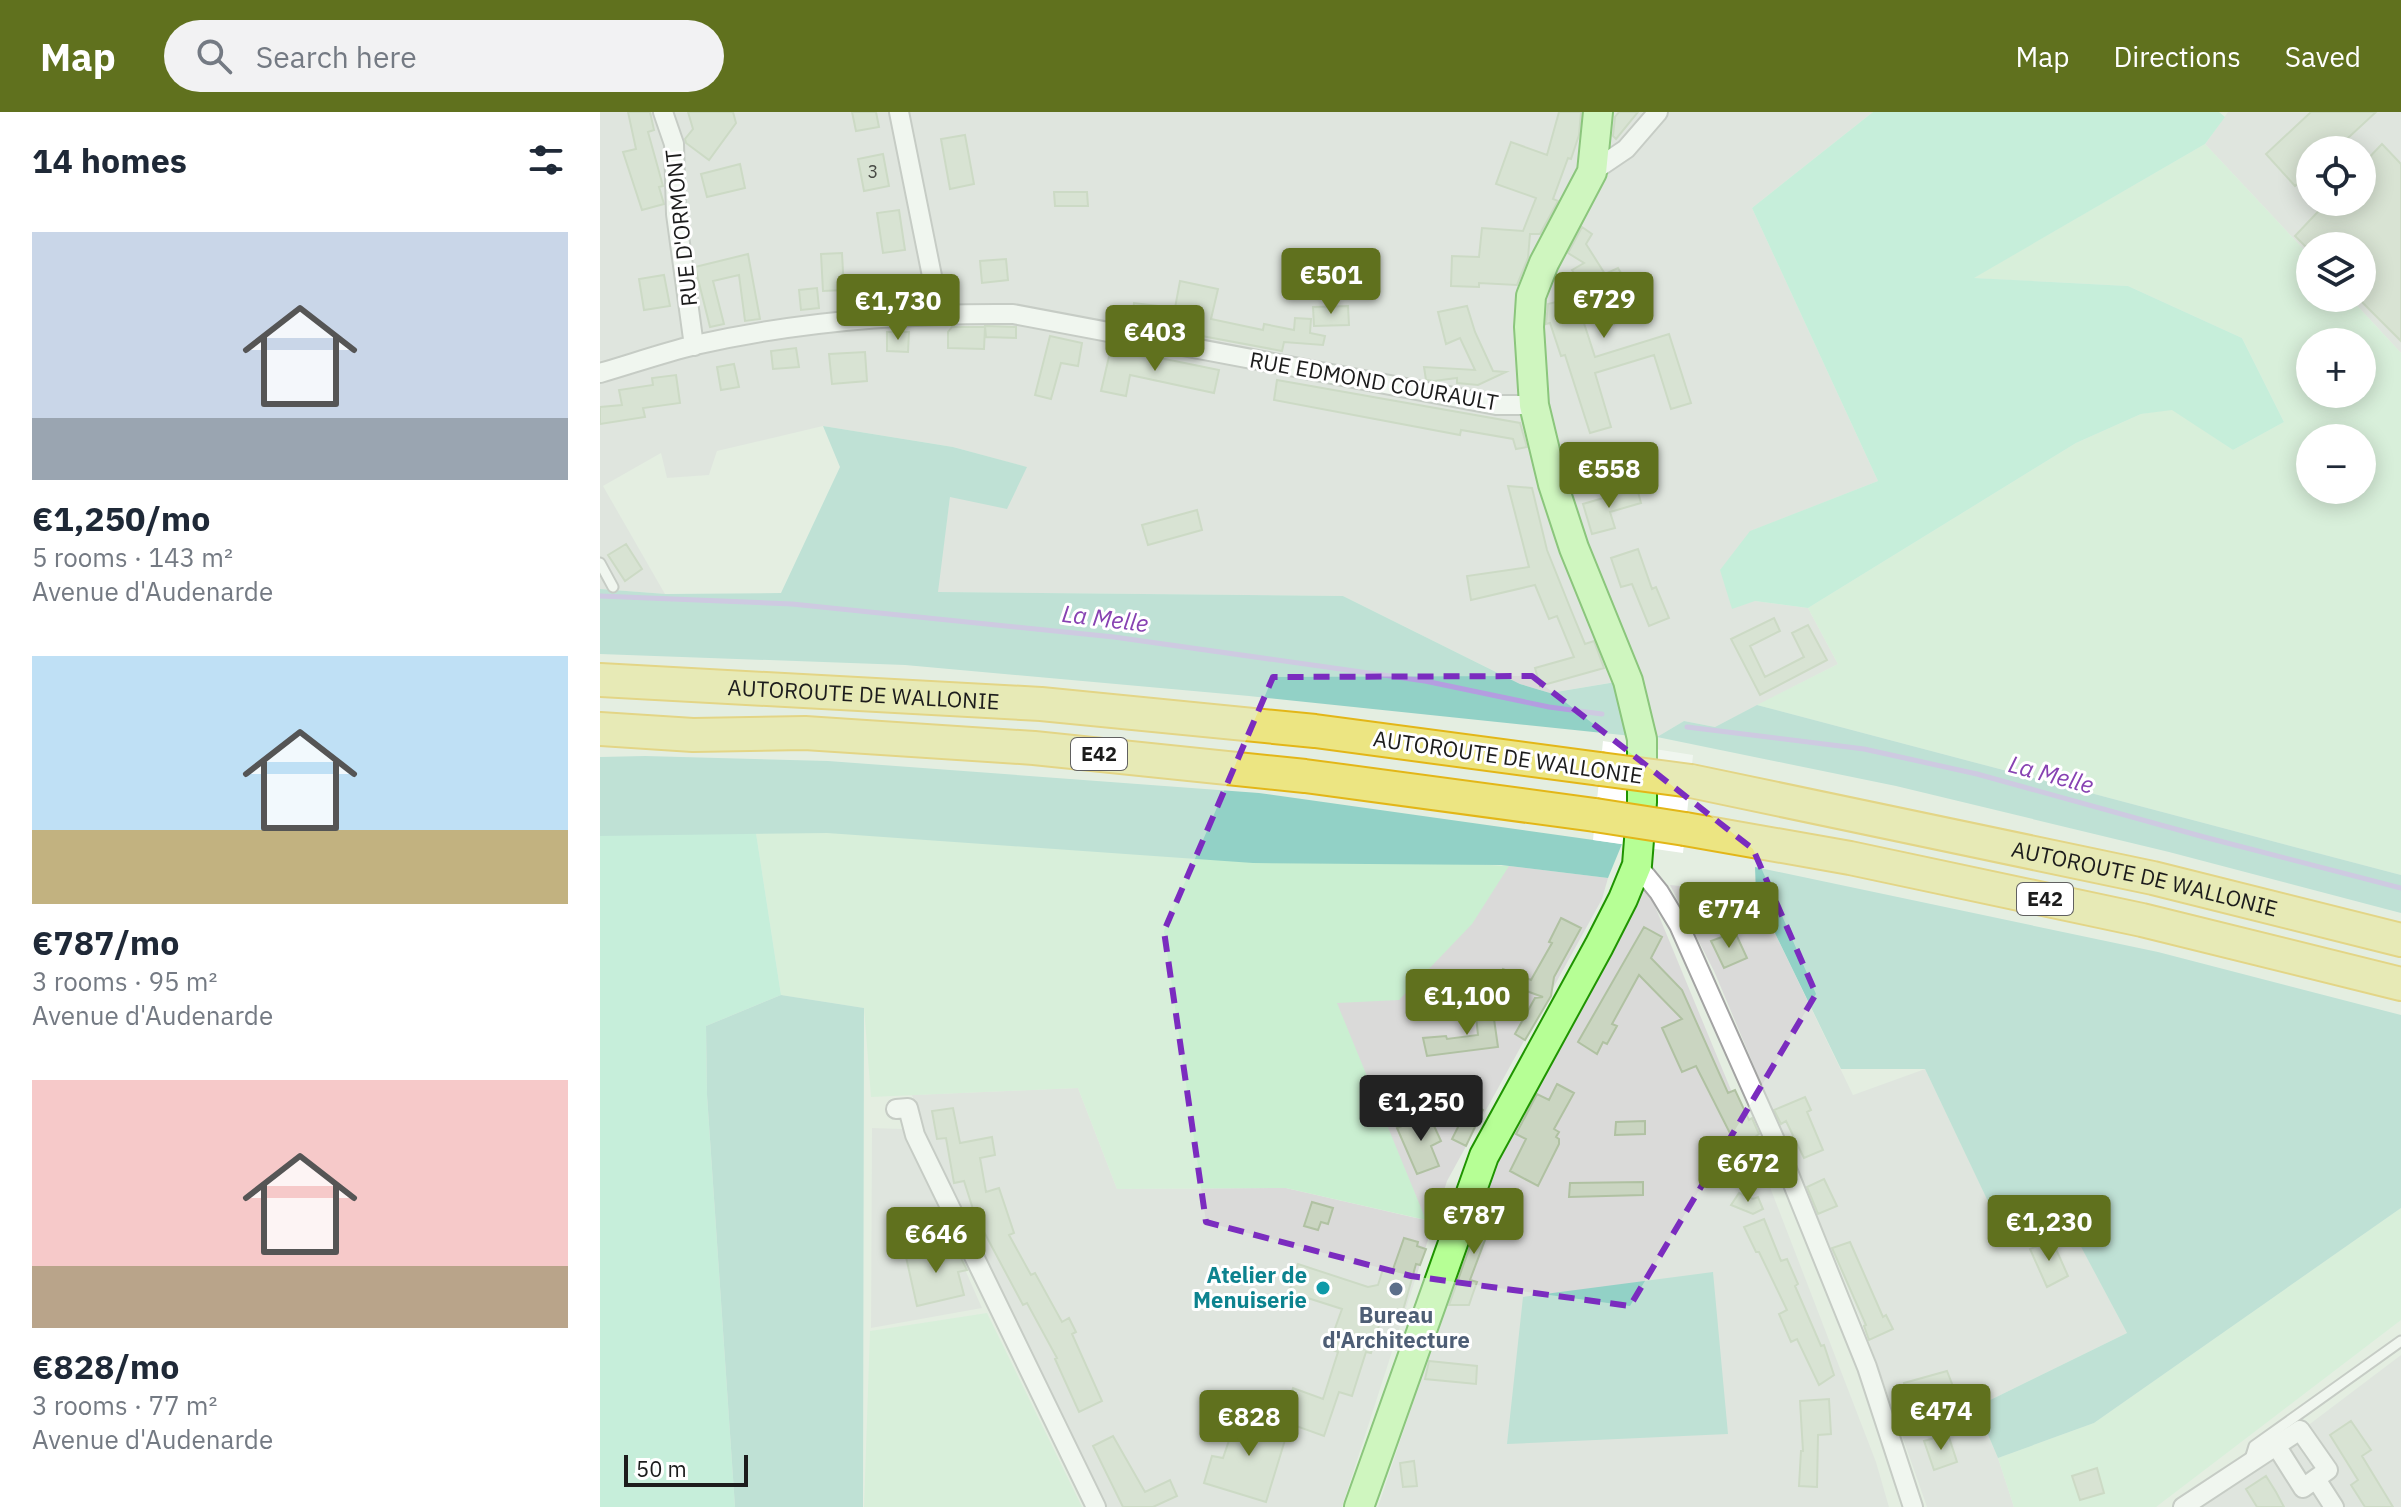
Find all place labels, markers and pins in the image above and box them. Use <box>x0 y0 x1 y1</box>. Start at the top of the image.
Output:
pin: €501 <box>1284 248 1378 316</box>
pin: €729 <box>1557 272 1651 340</box>
pin: €1,730 <box>833 274 963 342</box>
pin: €403 <box>1108 305 1202 373</box>
pin: €558 <box>1562 442 1656 510</box>
pin: €774 <box>1682 882 1776 950</box>
pin: €1,100 <box>1402 969 1532 1037</box>
pin: €1,250 <box>1356 1075 1486 1143</box>
pin: €672 <box>1701 1136 1795 1204</box>
pin: €787 <box>1427 1188 1521 1256</box>
pin: €1,230 <box>1984 1195 2114 1263</box>
pin: €646 <box>889 1207 983 1275</box>
place label: Atelier de Menuiserie <box>1193 1260 1307 1314</box>
marker: Atelier de Menuiserie <box>1314 1279 1332 1297</box>
marker: Bureau d'Architecture <box>1387 1280 1405 1298</box>
place label: Bureau d'Architecture <box>1322 1300 1470 1354</box>
pin: €474 <box>1894 1384 1988 1452</box>
pin: €828 <box>1202 1390 1296 1458</box>

